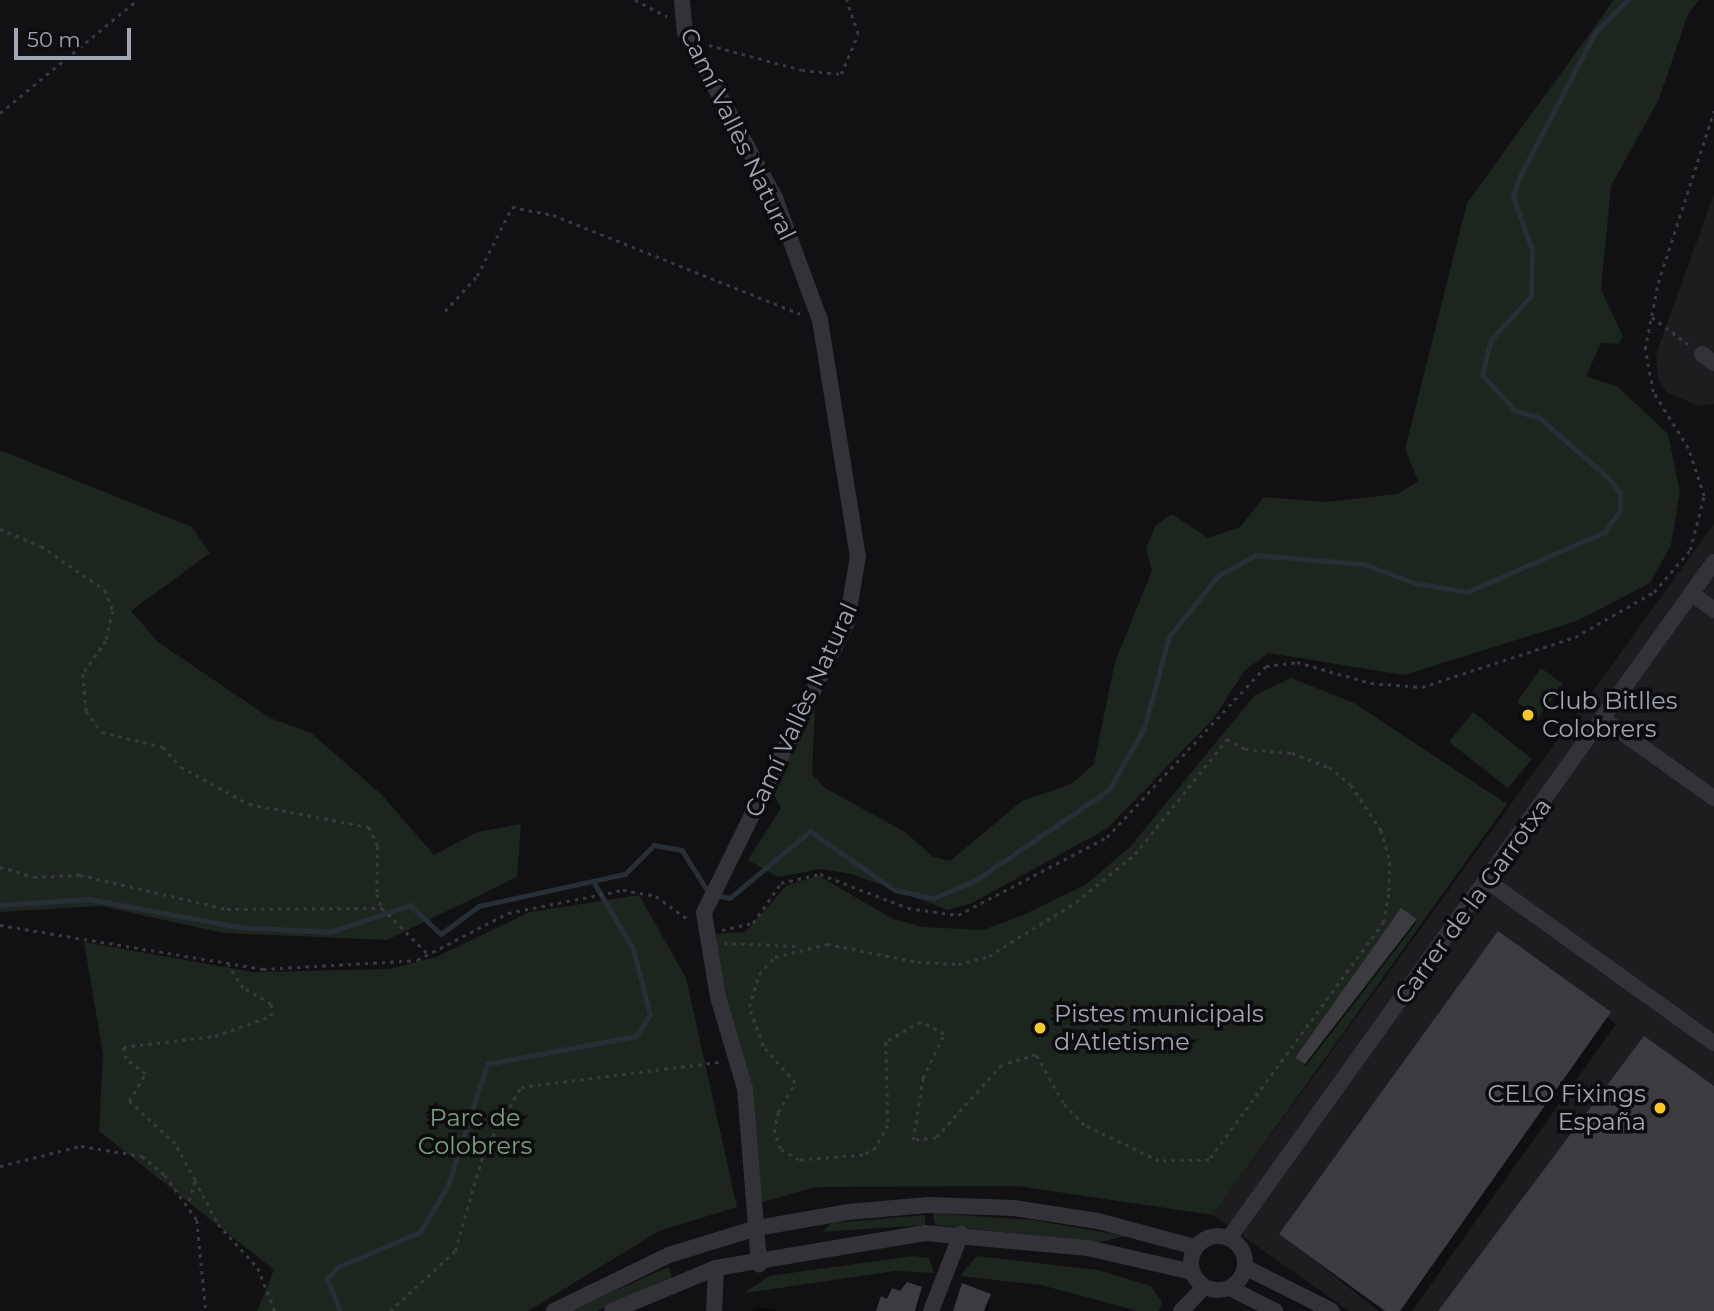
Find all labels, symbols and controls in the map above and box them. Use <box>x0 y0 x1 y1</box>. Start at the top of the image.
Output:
scale bar <box>18 14 135 58</box>
street label: Camí Vallès Natural <box>674 23 802 245</box>
text: 50 m <box>27 27 81 52</box>
street label: Camí Vallès Natural <box>739 598 863 822</box>
place label: Club Bitlles Colobrers <box>1542 687 1677 743</box>
marker: Club Bitlles Colobrers <box>1520 707 1536 723</box>
street label: Carrer de la Garrotxa <box>1389 793 1557 1009</box>
place label: Pistes municipals d'Atletisme <box>1054 1000 1264 1056</box>
marker: Pistes municipals d'Atletisme <box>1032 1020 1048 1036</box>
place label: CELO Fixings España <box>1487 1080 1646 1136</box>
marker: CELO Fixings España <box>1652 1100 1668 1116</box>
park label: Parc de Colobrers <box>418 1104 532 1160</box>

